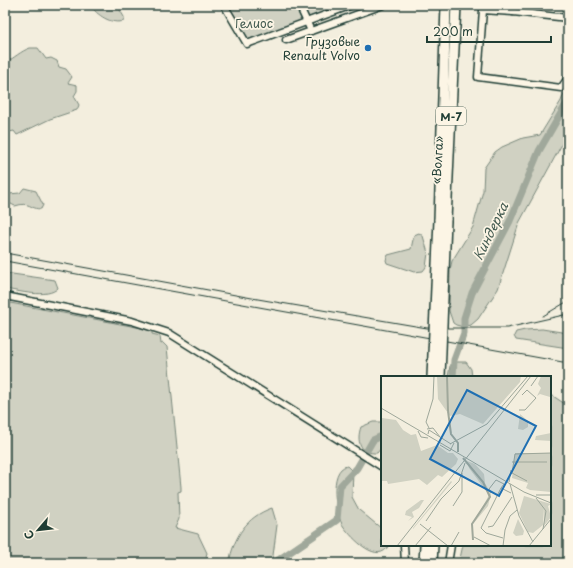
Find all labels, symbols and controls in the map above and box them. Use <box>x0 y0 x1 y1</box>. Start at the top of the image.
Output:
park label: Гелиос <box>235 14 273 32</box>
scale bar <box>427 18 551 44</box>
text: 200 m <box>433 22 473 40</box>
place label: Грузовые Renault Volvo <box>283 32 360 64</box>
marker: Грузовые Renault Volvo <box>363 43 373 53</box>
road number: М-7 <box>436 107 466 125</box>
street label: «Волга» <box>427 135 447 185</box>
water label: Киндерка <box>468 198 513 263</box>
inset map <box>381 376 551 546</box>
north arrow <box>18 510 58 550</box>
text: С <box>19 527 38 543</box>

